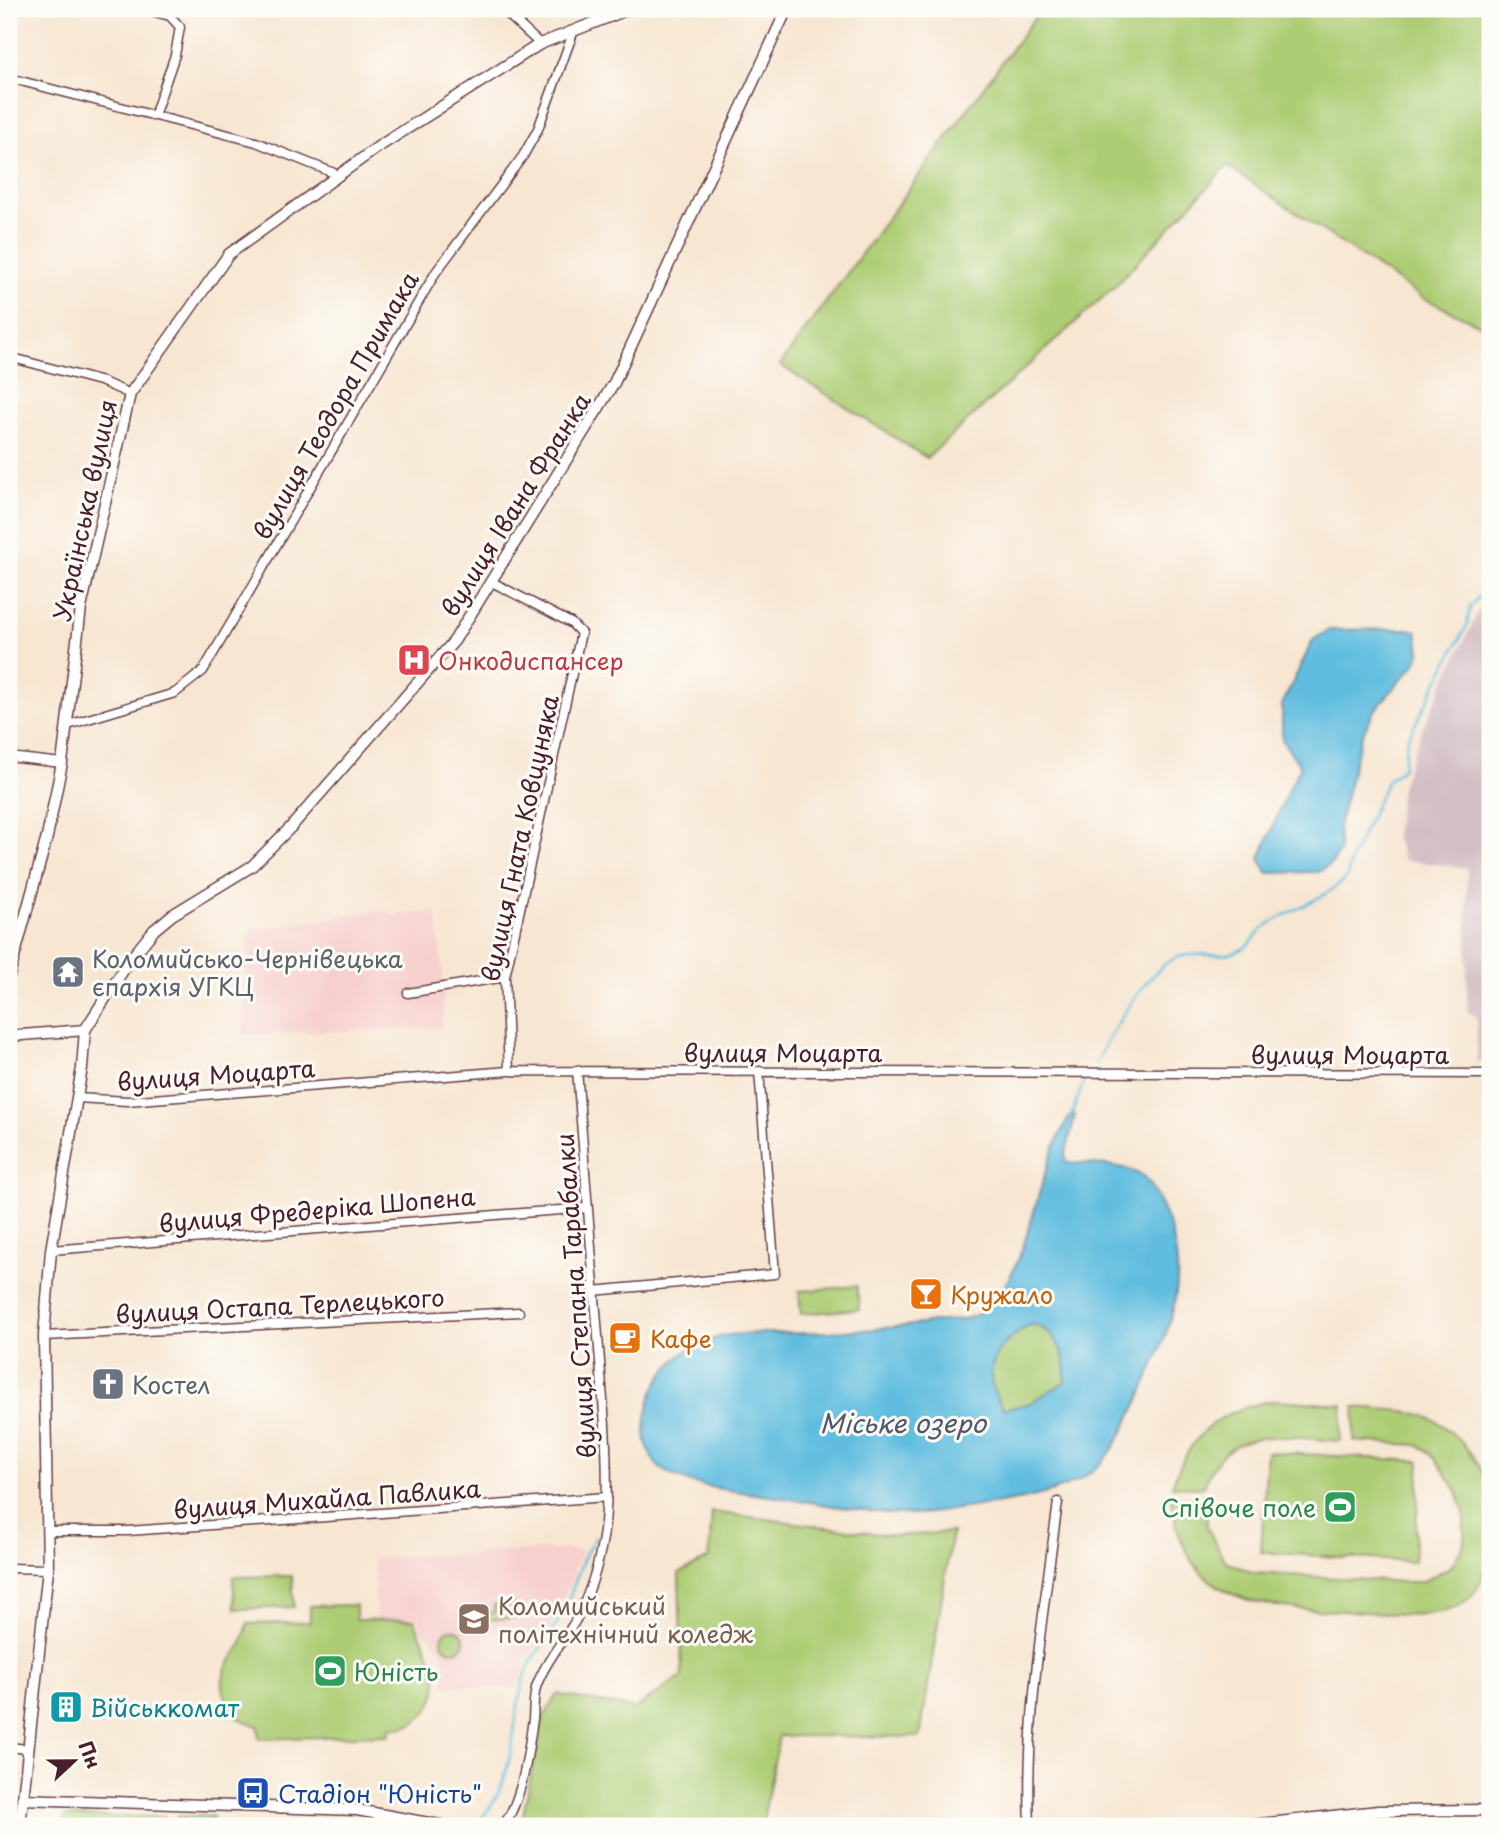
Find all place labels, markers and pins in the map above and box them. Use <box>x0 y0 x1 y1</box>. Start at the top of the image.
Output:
hospital icon: Онкодиспансер <box>395 641 433 679</box>
place label: Онкодиспансер <box>438 642 624 678</box>
place label: Коломийсько-Чернівецька єпархія УГКЦ <box>92 940 403 1004</box>
temple icon: Коломийсько-Чернівецька єпархія УГКЦ <box>49 953 87 991</box>
bar icon: Кружало <box>907 1275 945 1313</box>
place label: Кружало <box>950 1276 1053 1312</box>
cafe icon: Кафе <box>606 1319 644 1357</box>
place label: Кафе <box>650 1320 712 1356</box>
church icon: Костел <box>89 1365 127 1403</box>
place label: Костел <box>132 1366 210 1402</box>
sports icon: Співоче поле <box>1321 1488 1359 1526</box>
place label: Співоче поле <box>1161 1489 1316 1525</box>
place label: Коломийський політехнічний коледж <box>498 1587 753 1651</box>
school or university icon: Коломийський політехнічний коледж <box>455 1600 493 1638</box>
sports icon: Юність <box>311 1652 349 1690</box>
place label: Юність <box>354 1653 438 1689</box>
building icon: Військкомат <box>47 1688 85 1726</box>
place label: Військкомат <box>90 1689 240 1725</box>
bus stop icon: Стадіон "Юність" <box>234 1774 272 1812</box>
place label: Стадіон "Юність" <box>278 1775 482 1811</box>

